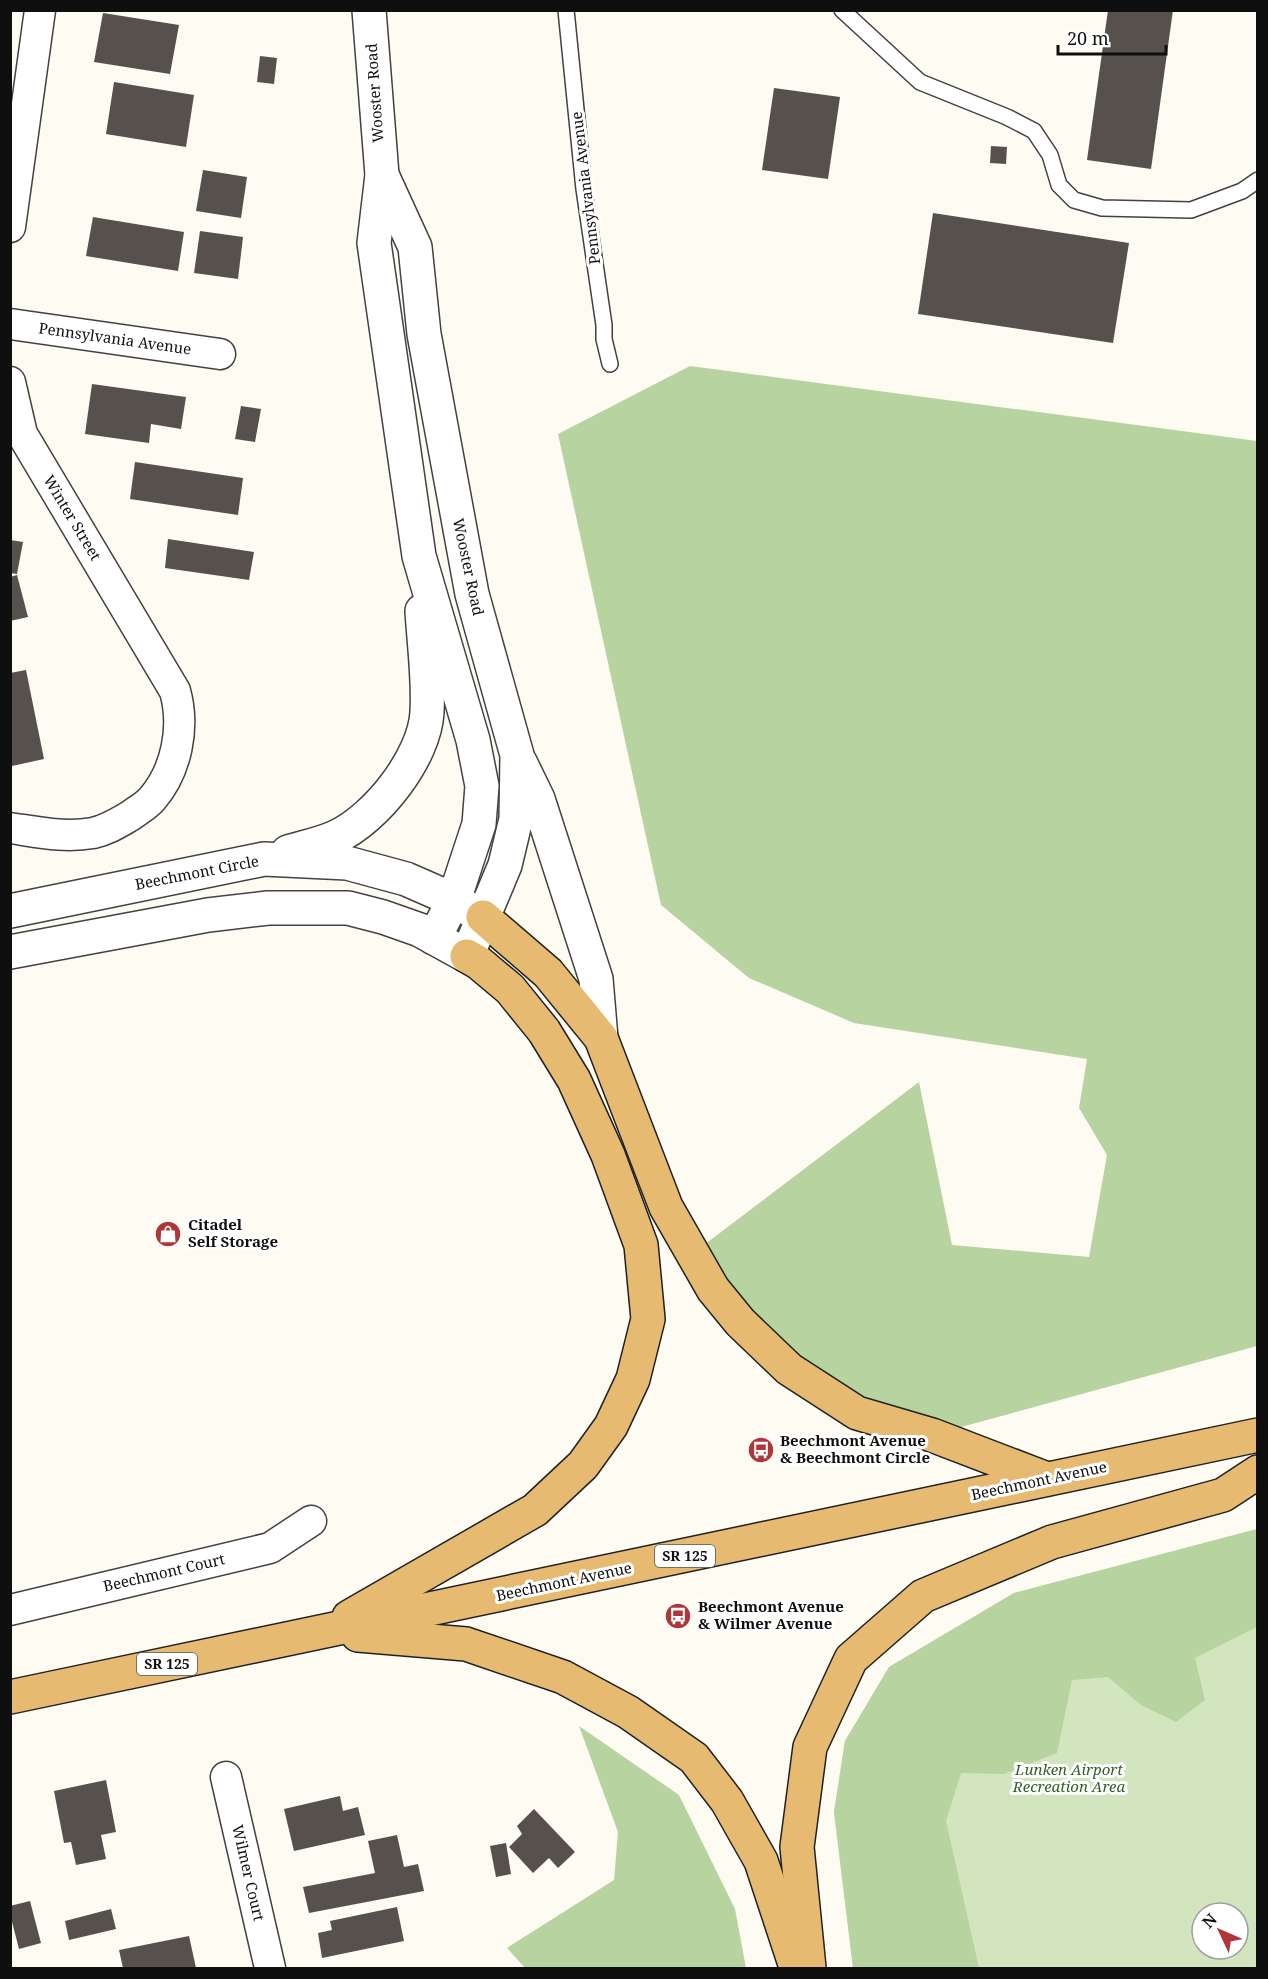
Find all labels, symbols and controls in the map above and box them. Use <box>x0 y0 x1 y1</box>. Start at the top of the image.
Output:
scale bar <box>1058 18 1166 56</box>
text: 20 m <box>1067 26 1109 50</box>
street label: Wooster Road <box>361 43 387 143</box>
street label: Pennsylvania Avenue <box>566 111 604 266</box>
street label: Pennsylvania Avenue <box>38 317 193 359</box>
street label: Winter Street <box>39 471 106 564</box>
street label: Wooster Road <box>449 516 489 617</box>
street label: Beechmont Circle <box>133 850 260 894</box>
place label: Citadel Self Storage <box>188 1214 278 1251</box>
shop icon: Citadel Self Storage <box>153 1219 183 1249</box>
place label: Beechmont Avenue & Beechmont Circle <box>780 1430 930 1467</box>
bus stop icon: Beechmont Avenue & Beechmont Circle <box>746 1435 776 1465</box>
street label: Beechmont Avenue <box>969 1456 1108 1504</box>
road number: SR 125 <box>655 1545 715 1567</box>
street label: Beechmont Court <box>101 1548 227 1596</box>
street label: Beechmont Avenue <box>494 1557 633 1605</box>
place label: Beechmont Avenue & Wilmer Avenue <box>698 1596 844 1633</box>
bus stop icon: Beechmont Avenue & Wilmer Avenue <box>663 1601 693 1631</box>
road number: SR 125 <box>137 1653 197 1675</box>
park label: Lunken Airport Recreation Area <box>1012 1759 1126 1796</box>
street label: Wilmer Court <box>228 1823 270 1923</box>
north arrow <box>1190 1901 1250 1961</box>
text: N <box>1197 1908 1222 1933</box>

